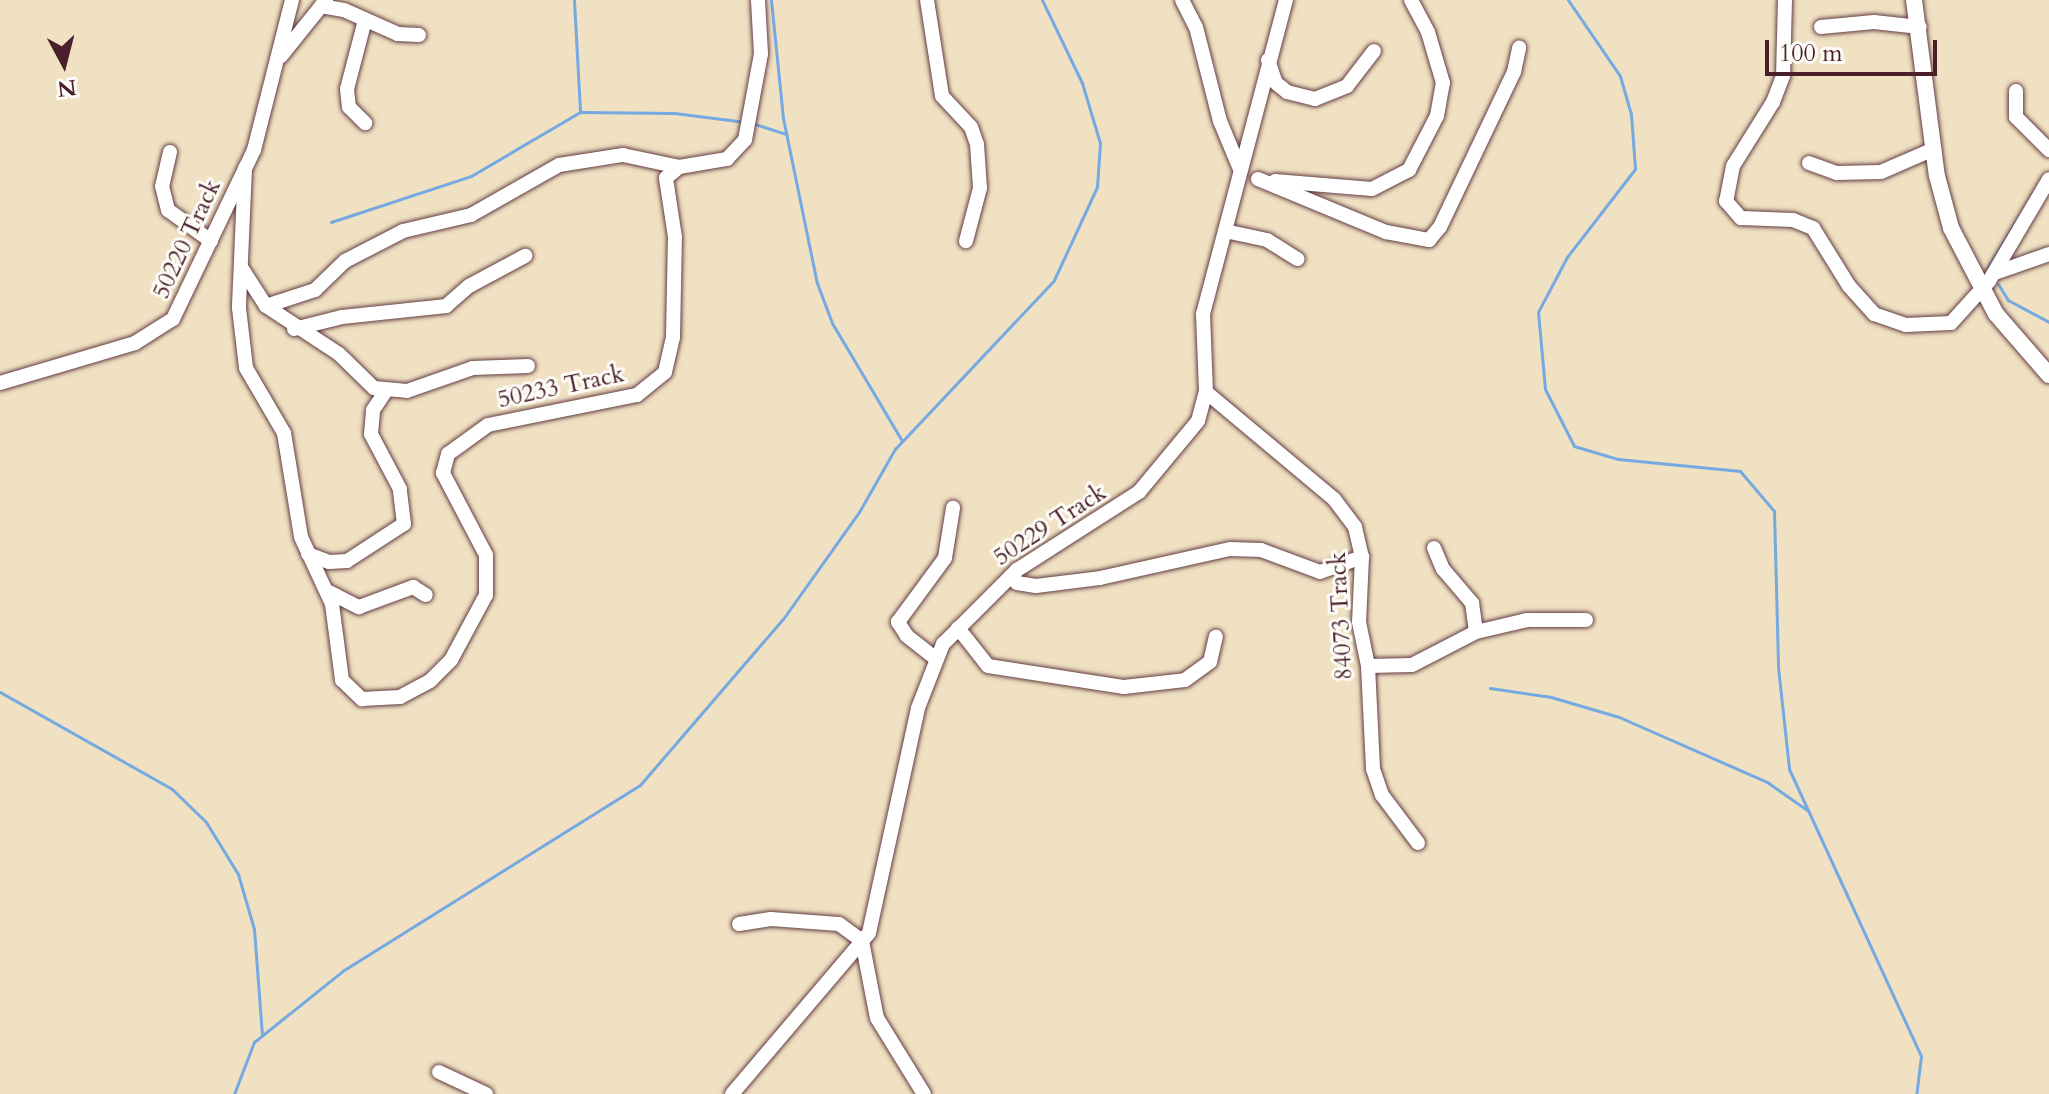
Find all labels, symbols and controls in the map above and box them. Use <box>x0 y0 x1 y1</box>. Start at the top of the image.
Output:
north arrow <box>24 24 104 104</box>
scale bar <box>1769 24 1941 74</box>
text: 100 m <box>1779 37 1843 70</box>
text: N <box>56 72 78 104</box>
street label: 50220 Track <box>147 175 227 303</box>
street label: 50233 Track <box>495 360 627 414</box>
street label: 50229 Track <box>988 478 1112 572</box>
street label: 84073 Track <box>1323 551 1359 681</box>

